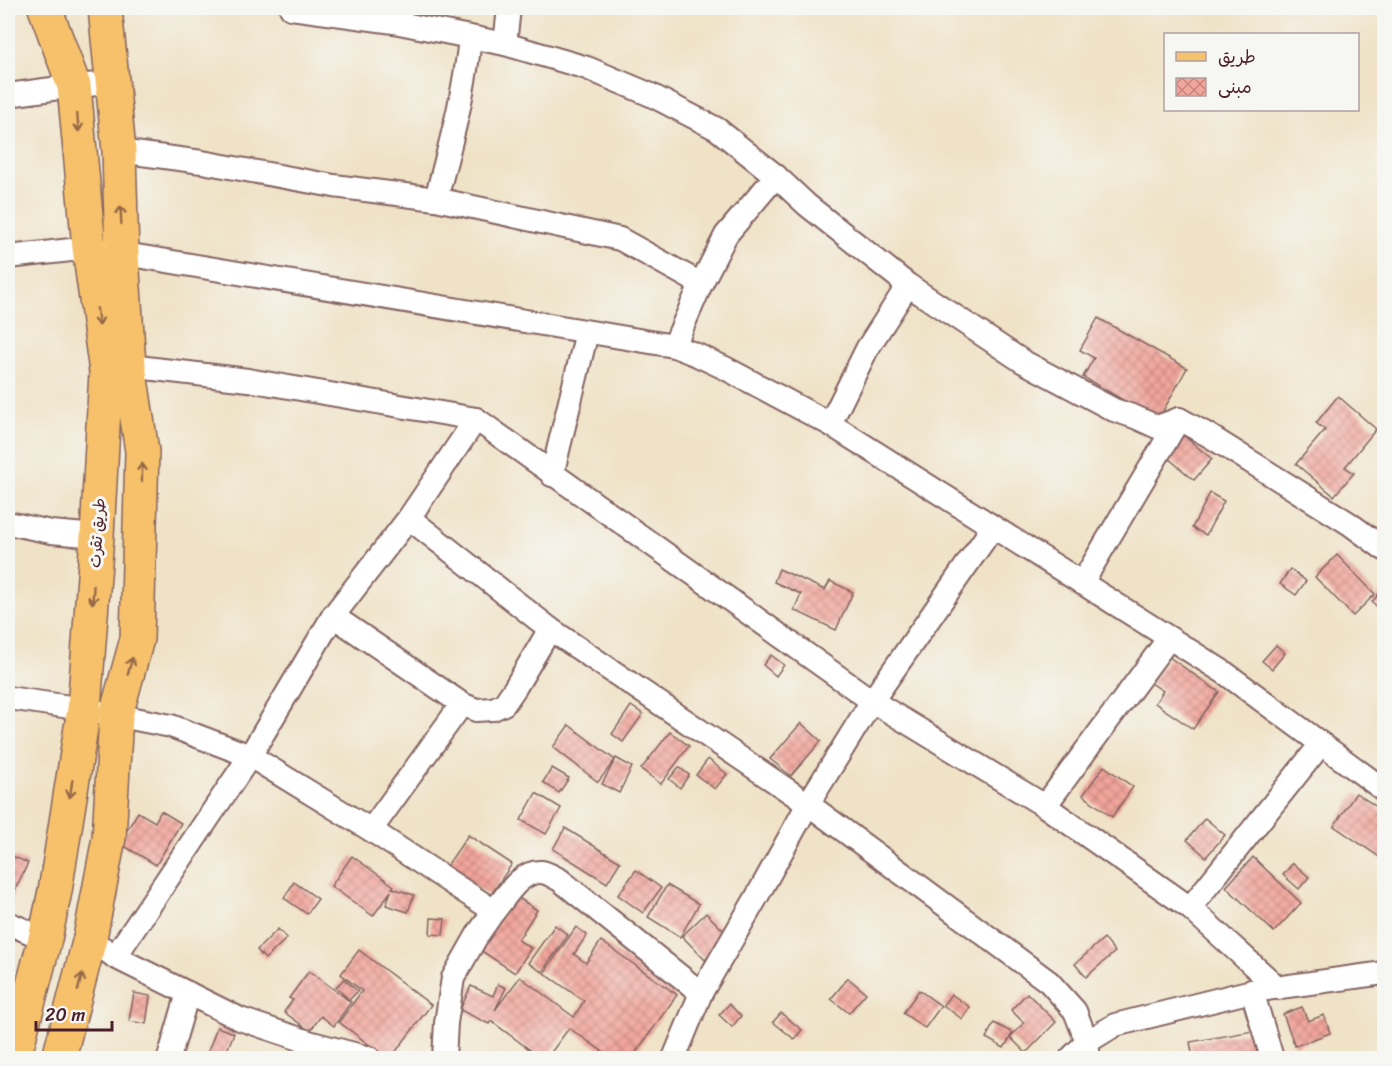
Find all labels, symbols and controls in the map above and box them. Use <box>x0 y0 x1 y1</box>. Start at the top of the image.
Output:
legend <box>1164 33 1359 111</box>
text: طريق <box>1218 41 1256 73</box>
text: مبنى <box>1218 71 1252 103</box>
one-way arrow <box>73 113 84 133</box>
one-way arrow <box>115 206 126 226</box>
one-way arrow <box>93 307 104 327</box>
one-way arrow <box>136 462 147 482</box>
street label: طريق تقرت <box>80 497 114 569</box>
one-way arrow <box>87 585 98 605</box>
one-way arrow <box>125 657 136 676</box>
one-way arrow <box>66 779 77 798</box>
one-way arrow <box>74 972 86 991</box>
scale bar <box>36 994 112 1032</box>
text: 20 m <box>45 999 85 1031</box>

